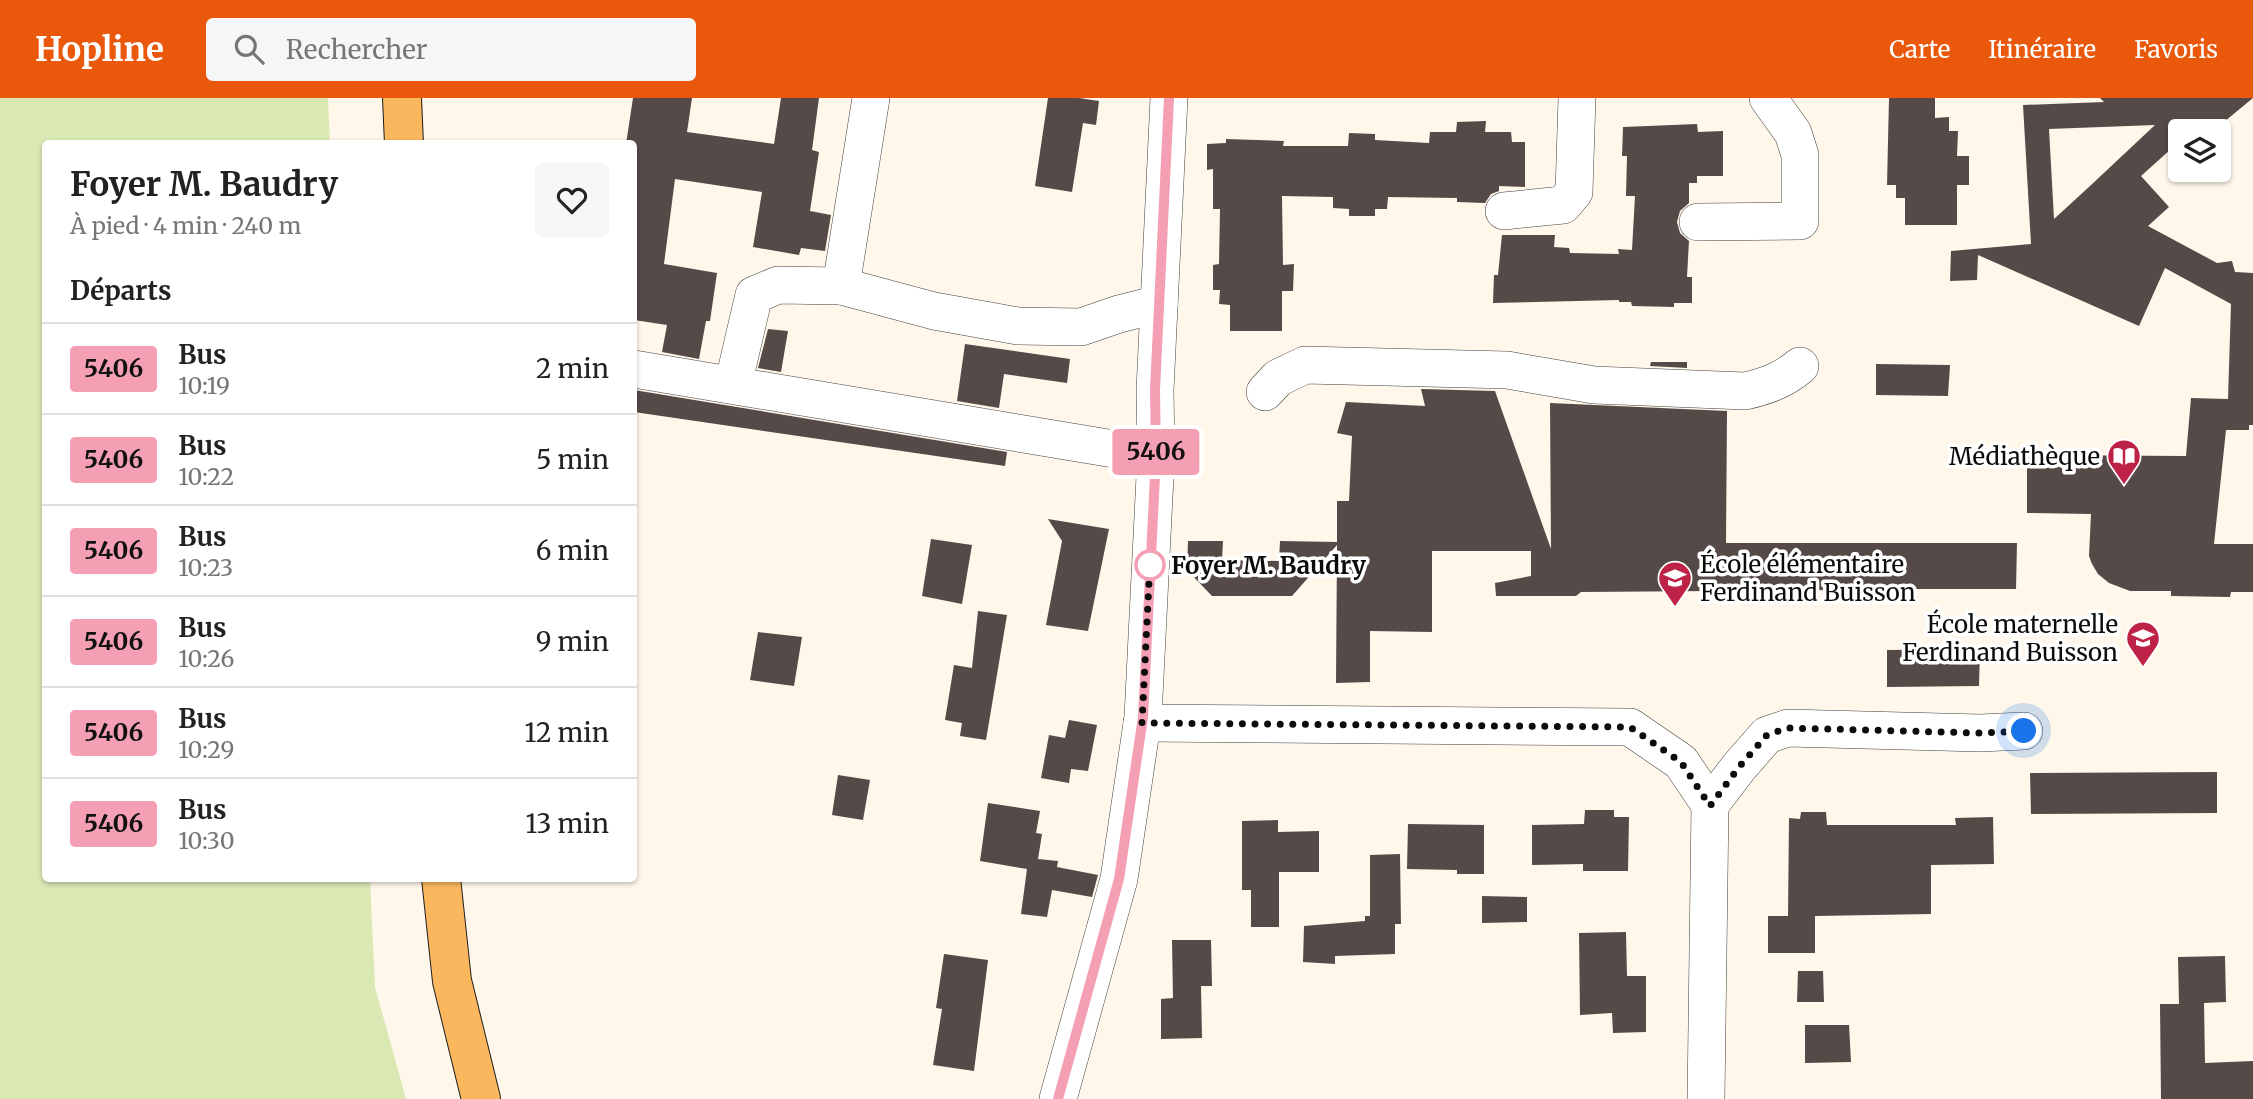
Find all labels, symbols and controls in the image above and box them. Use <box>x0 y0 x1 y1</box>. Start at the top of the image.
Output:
search box <box>206 18 696 81</box>
text: Hopline <box>35 29 164 70</box>
icon: search <box>230 30 268 68</box>
text: Rechercher <box>286 33 427 66</box>
text: Carte <box>1889 34 1950 65</box>
text: Itinéraire <box>1988 34 2096 65</box>
text: Favoris <box>2134 34 2218 65</box>
map controls <box>2168 119 2231 182</box>
button: layers <box>2168 119 2231 182</box>
button: heart <box>535 163 609 237</box>
text: Foyer M. Baudry <box>70 164 338 205</box>
text: À pied · 4 min · 240 m <box>70 211 301 240</box>
text: Départs <box>70 274 171 307</box>
text: Bus <box>178 338 226 371</box>
text: 2 min <box>536 352 609 385</box>
text: 5406 <box>84 353 143 384</box>
text: 10:19 <box>178 371 230 400</box>
text: Bus <box>178 429 226 462</box>
line badge: 5406 <box>1107 429 1205 475</box>
text: 5406 <box>1126 436 1186 467</box>
library icon: Médiathèque <box>2105 437 2143 486</box>
place label: Médiathèque <box>1949 441 2100 472</box>
text: 5 min <box>536 443 609 476</box>
text: 5406 <box>84 444 143 475</box>
text: 10:22 <box>178 462 234 491</box>
text: Bus <box>178 520 226 553</box>
text: 6 min <box>536 534 609 567</box>
text: 5406 <box>84 535 143 566</box>
place label: École élémentaire Ferdinand Buisson <box>1700 548 1916 608</box>
marker: Foyer M. Baudry <box>1135 550 1165 580</box>
place label: Foyer M. Baudry <box>1171 550 1367 581</box>
text: 10:23 <box>178 553 233 582</box>
school or university icon: École élémentaire Ferdinand Buisson <box>1656 559 1694 608</box>
place label: École maternelle Ferdinand Buisson <box>1902 608 2118 668</box>
text: Bus <box>178 611 226 644</box>
school or university icon: École maternelle Ferdinand Buisson <box>2124 619 2162 668</box>
text: 9 min <box>536 625 609 658</box>
text: 5406 <box>84 626 143 657</box>
text: 10:26 <box>178 644 234 673</box>
text: Bus <box>178 702 226 735</box>
your location <box>2006 713 2041 748</box>
text: 12 min <box>525 716 609 749</box>
text: 5406 <box>84 717 143 748</box>
text: 10:29 <box>178 735 234 764</box>
text: Bus <box>178 793 226 826</box>
text: 13 min <box>525 807 609 840</box>
text: 5406 <box>84 808 143 839</box>
text: 10:30 <box>178 826 235 855</box>

